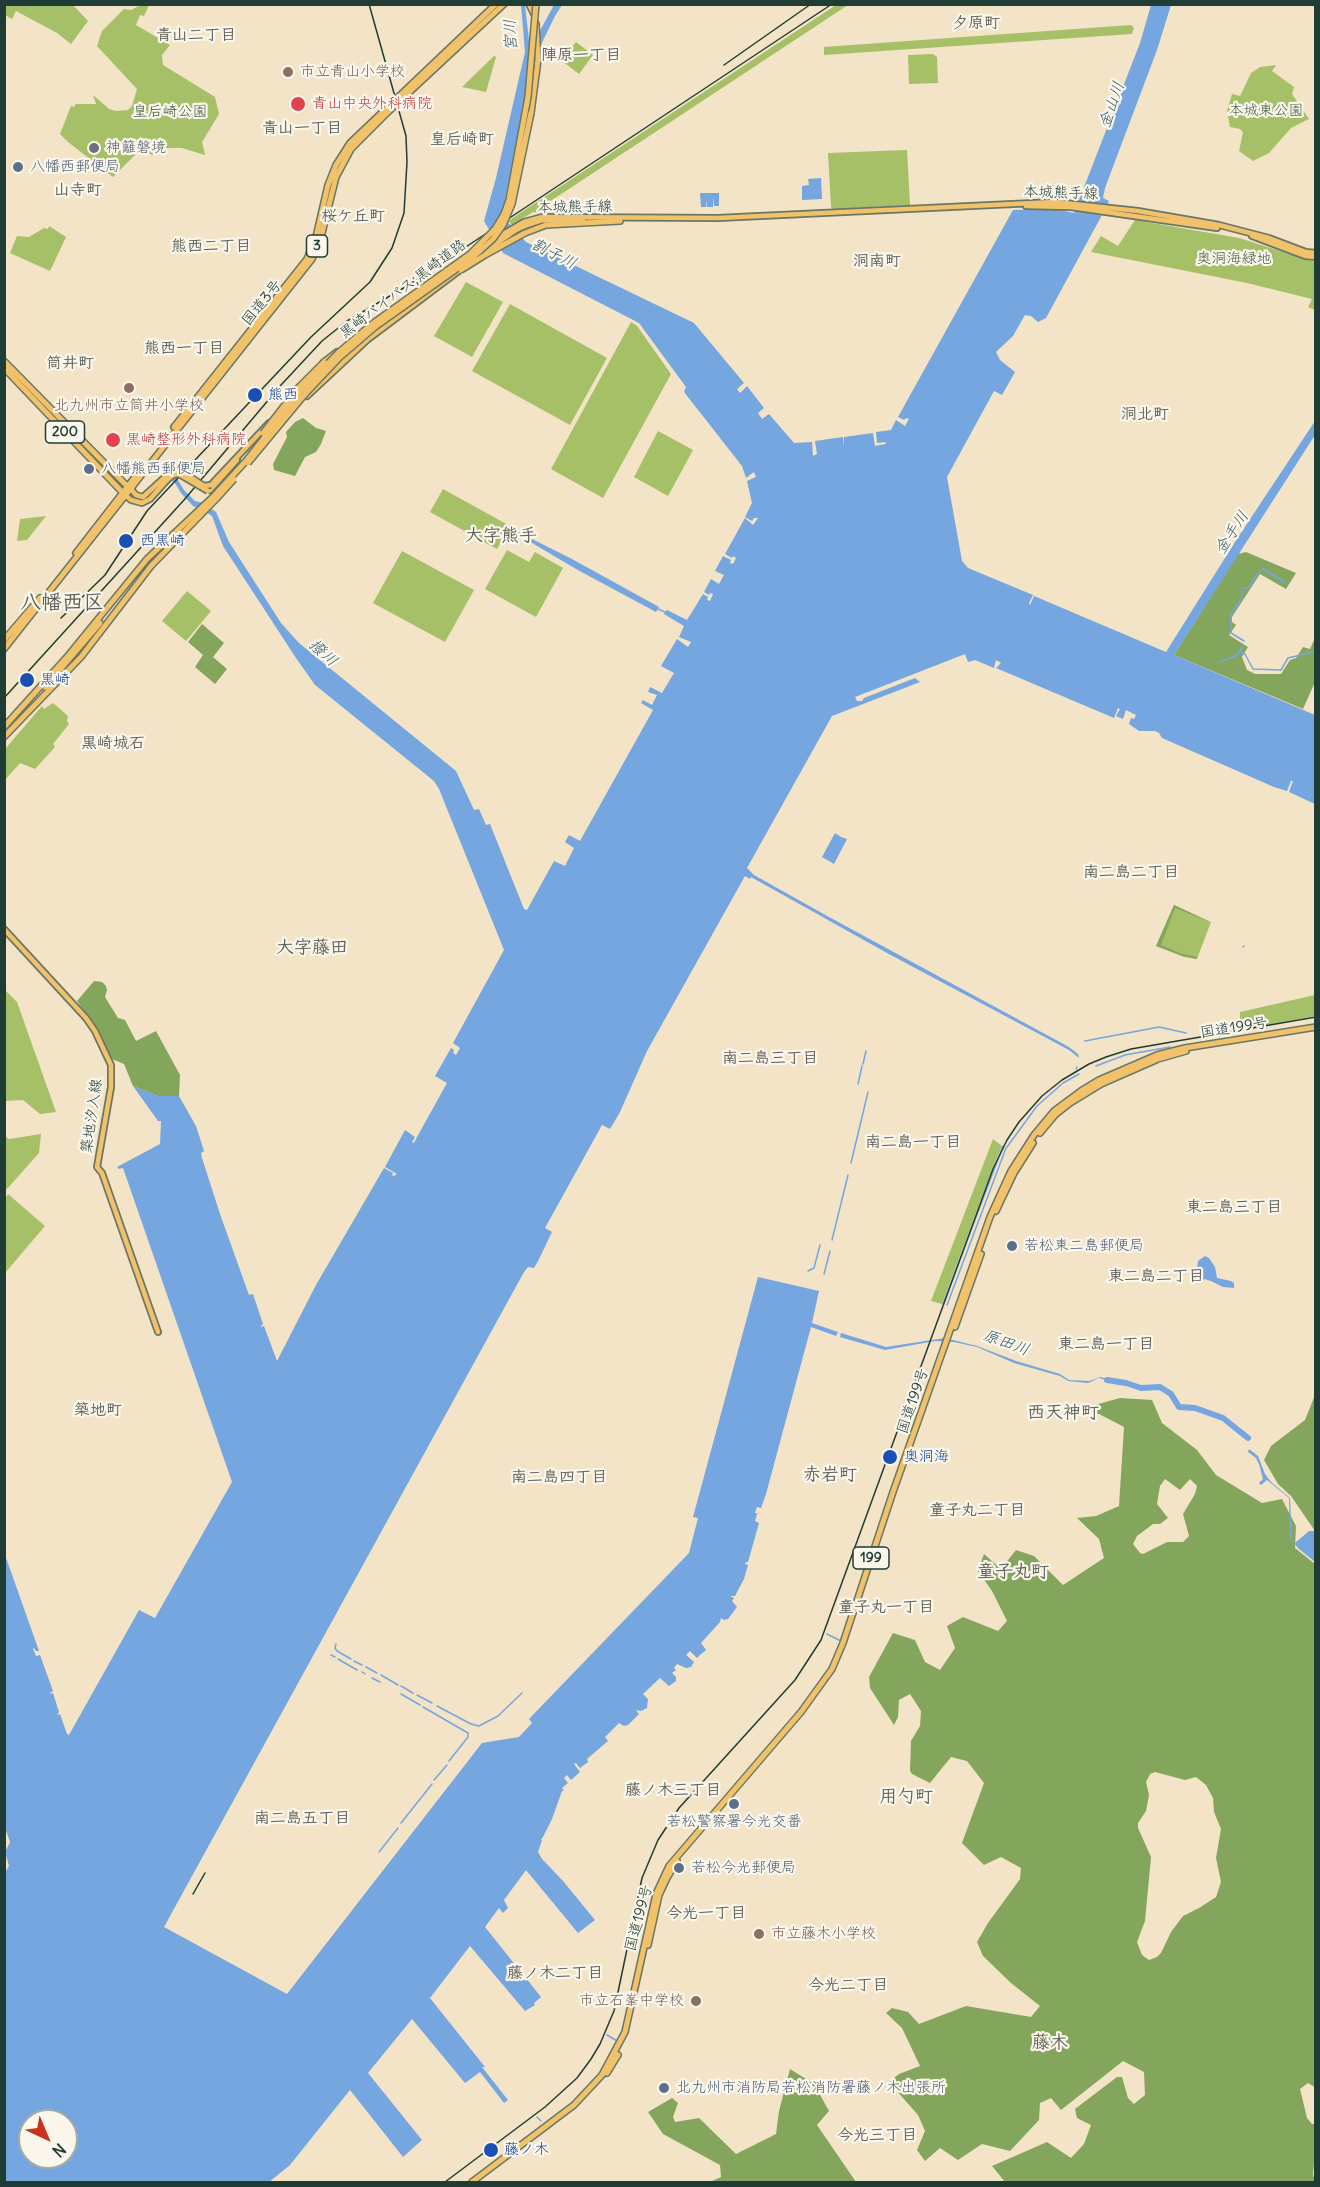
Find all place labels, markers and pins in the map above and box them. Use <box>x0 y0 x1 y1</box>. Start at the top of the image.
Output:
place label: 市立青山小学校 <box>300 63 405 81</box>
marker: 市立青山小学校 <box>281 65 295 79</box>
marker: 青山中央外科病院 <box>289 95 307 113</box>
place label: 青山中央外科病院 <box>312 95 432 113</box>
place label: 神籬磐境 <box>106 139 166 157</box>
marker: 神籬磐境 <box>87 141 101 155</box>
place label: 八幡西郵便局 <box>30 158 120 176</box>
marker: 八幡西郵便局 <box>11 160 25 174</box>
marker: 北九州市立筒井小学校 <box>122 381 136 395</box>
marker: 熊西 <box>246 386 264 404</box>
place label: 熊西 <box>268 386 298 404</box>
place label: 北九州市立筒井小学校 <box>54 397 204 415</box>
marker: 黒崎整形外科病院 <box>104 431 122 449</box>
place label: 黒崎整形外科病院 <box>126 431 246 449</box>
place label: 八幡熊西郵便局 <box>101 460 206 478</box>
marker: 八幡熊西郵便局 <box>82 462 96 476</box>
marker: 西黒崎 <box>117 532 135 550</box>
place label: 西黒崎 <box>140 532 185 550</box>
marker: 黒崎 <box>18 671 36 689</box>
place label: 黒崎 <box>40 671 70 689</box>
place label: 若松東二島郵便局 <box>1024 1237 1144 1255</box>
marker: 若松東二島郵便局 <box>1005 1239 1019 1253</box>
marker: 奥洞海 <box>881 1448 899 1466</box>
place label: 奥洞海 <box>904 1448 949 1466</box>
marker: 若松警察署今光交番 <box>727 1797 741 1811</box>
place label: 若松警察署今光交番 <box>667 1813 801 1831</box>
place label: 若松今光郵便局 <box>691 1859 796 1877</box>
marker: 若松今光郵便局 <box>672 1861 686 1875</box>
place label: 市立藤木小学校 <box>771 1925 876 1943</box>
marker: 市立藤木小学校 <box>752 1927 766 1941</box>
place label: 市立石峯中学校 <box>579 1992 684 2010</box>
marker: 市立石峯中学校 <box>689 1994 703 2008</box>
place label: 北九州市消防局若松消防署藤ノ木出張所 <box>676 2079 946 2097</box>
marker: 北九州市消防局若松消防署藤ノ木出張所 <box>657 2081 671 2095</box>
marker: 藤ノ木 <box>482 2141 500 2159</box>
place label: 藤ノ木 <box>504 2141 549 2159</box>

